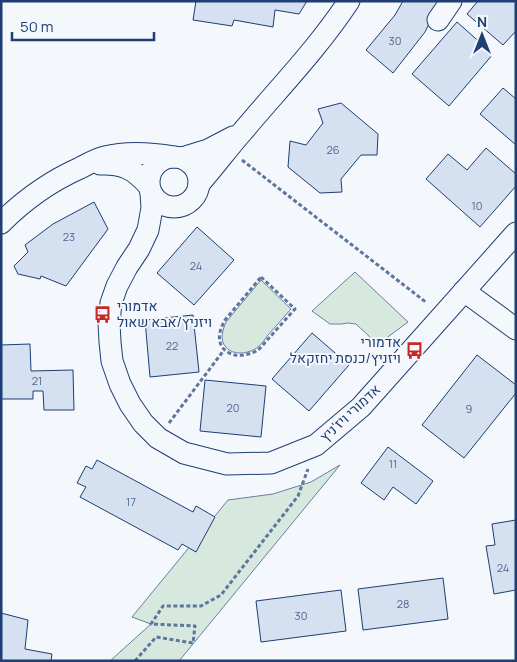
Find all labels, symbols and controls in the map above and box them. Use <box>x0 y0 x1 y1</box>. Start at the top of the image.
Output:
scale bar <box>12 10 155 42</box>
north arrow <box>457 10 507 60</box>
text: N <box>477 12 487 31</box>
text: 50 m <box>20 16 54 37</box>
house number: 30 <box>389 33 401 48</box>
house number: 26 <box>326 142 340 157</box>
house number: 10 <box>471 198 483 213</box>
house number: 23 <box>63 229 75 244</box>
house number: 24 <box>190 258 202 273</box>
place label: אדמורי ויזניץ/אבא שאול <box>117 296 212 331</box>
bus stop icon: אדמורי ויזניץ/אבא שאול <box>93 304 113 324</box>
place label: אדמורי ויזניץ/כנסת יחזקאל <box>290 332 401 367</box>
house number: 22 <box>166 338 178 353</box>
bus stop icon: אדמורי ויזניץ/כנסת יחזקאל <box>405 340 425 360</box>
house number: 21 <box>32 373 42 388</box>
street label: אדמורי ויז'ניץ <box>315 380 384 446</box>
house number: 20 <box>227 400 239 415</box>
house number: 9 <box>466 401 473 416</box>
house number: 11 <box>389 456 397 471</box>
house number: 17 <box>126 494 136 509</box>
house number: 24 <box>497 560 509 575</box>
house number: 28 <box>397 596 409 611</box>
house number: 30 <box>295 608 307 623</box>

